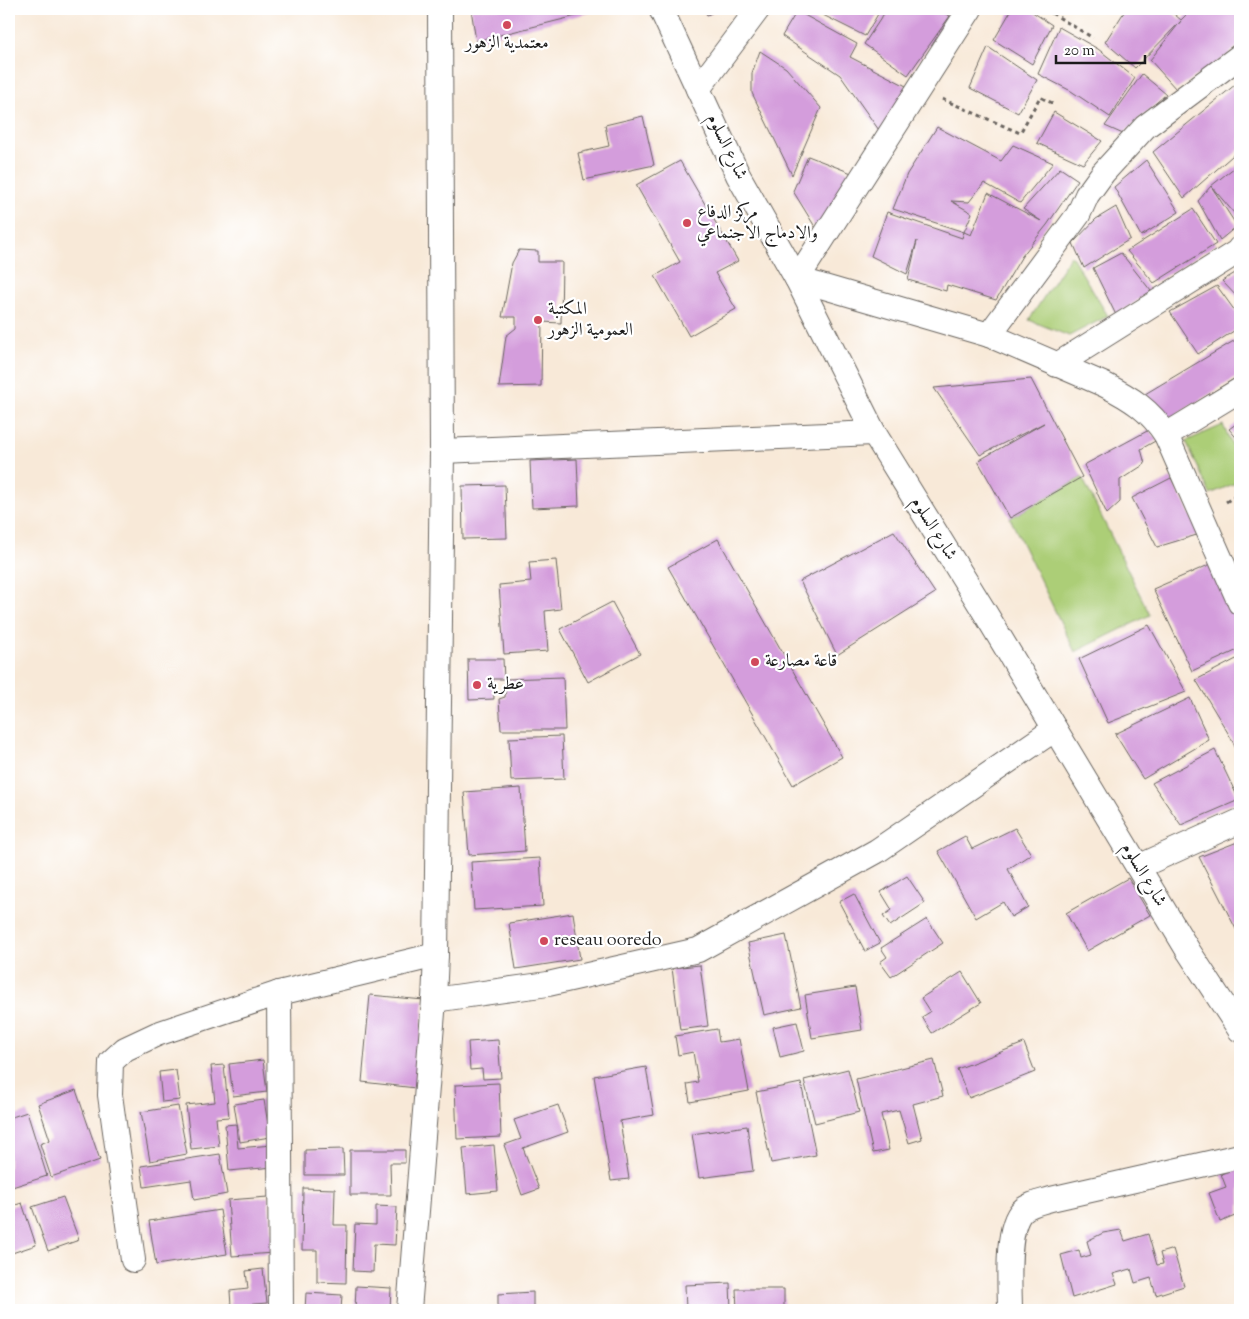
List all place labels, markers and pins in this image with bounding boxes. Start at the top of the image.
marker: معتمدية الزهور [501,19,513,31]
place label: معتمدية الزهور [463,31,549,57]
place label: مركز الدفاع والادماج الاجنماعي [697,200,818,248]
marker: مركز الدفاع والادماج الاجنماعي [681,217,693,229]
place label: المكتبة العمومية الزهور [546,297,633,344]
marker: المكتبة العمومية الزهور [532,314,544,326]
place label: قاعة مصارعة [765,649,837,675]
marker: قاعة مصارعة [749,656,761,668]
place label: عطرية [487,672,524,698]
marker: عطرية [471,679,483,691]
place label: reseau ooredo [554,928,662,954]
marker: reseau ooredo [538,935,550,947]

